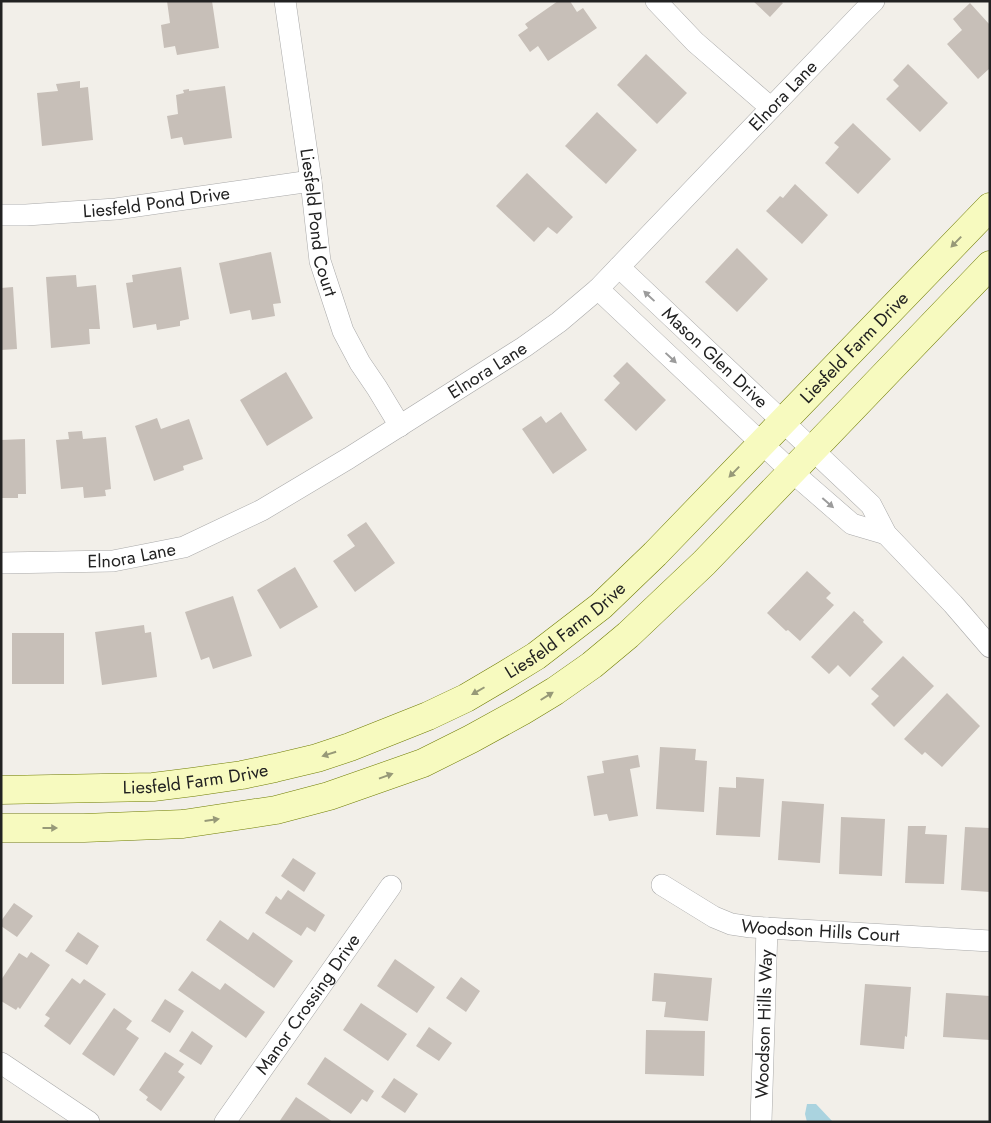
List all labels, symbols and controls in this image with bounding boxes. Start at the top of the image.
street label: Elnora Lane [743,54,823,137]
street label: Liesfeld Pond Court [293,147,344,301]
street label: Liesfeld Pond Drive [82,180,231,224]
one-way arrow [950,236,962,248]
street label: Liesfeld Farm Drive [794,286,914,409]
one-way arrow [644,290,656,302]
street label: Mason Glen Drive [656,301,774,414]
street label: Elnora Lane [443,335,532,405]
one-way arrow [665,352,677,364]
one-way arrow [728,466,740,478]
one-way arrow [821,497,833,509]
street label: Elnora Lane [87,536,178,574]
street label: Liesfeld Farm Drive [500,576,632,685]
one-way arrow [472,686,485,695]
one-way arrow [540,691,553,700]
one-way arrow [321,750,336,758]
street label: Liesfeld Farm Drive [123,757,271,801]
one-way arrow [379,772,394,780]
one-way arrow [204,816,220,824]
one-way arrow [42,824,58,832]
street label: Woodson Hills Court [739,913,901,949]
street label: Manor Crossing Drive [249,929,366,1080]
street label: Woodson Hills Way [749,949,779,1099]

